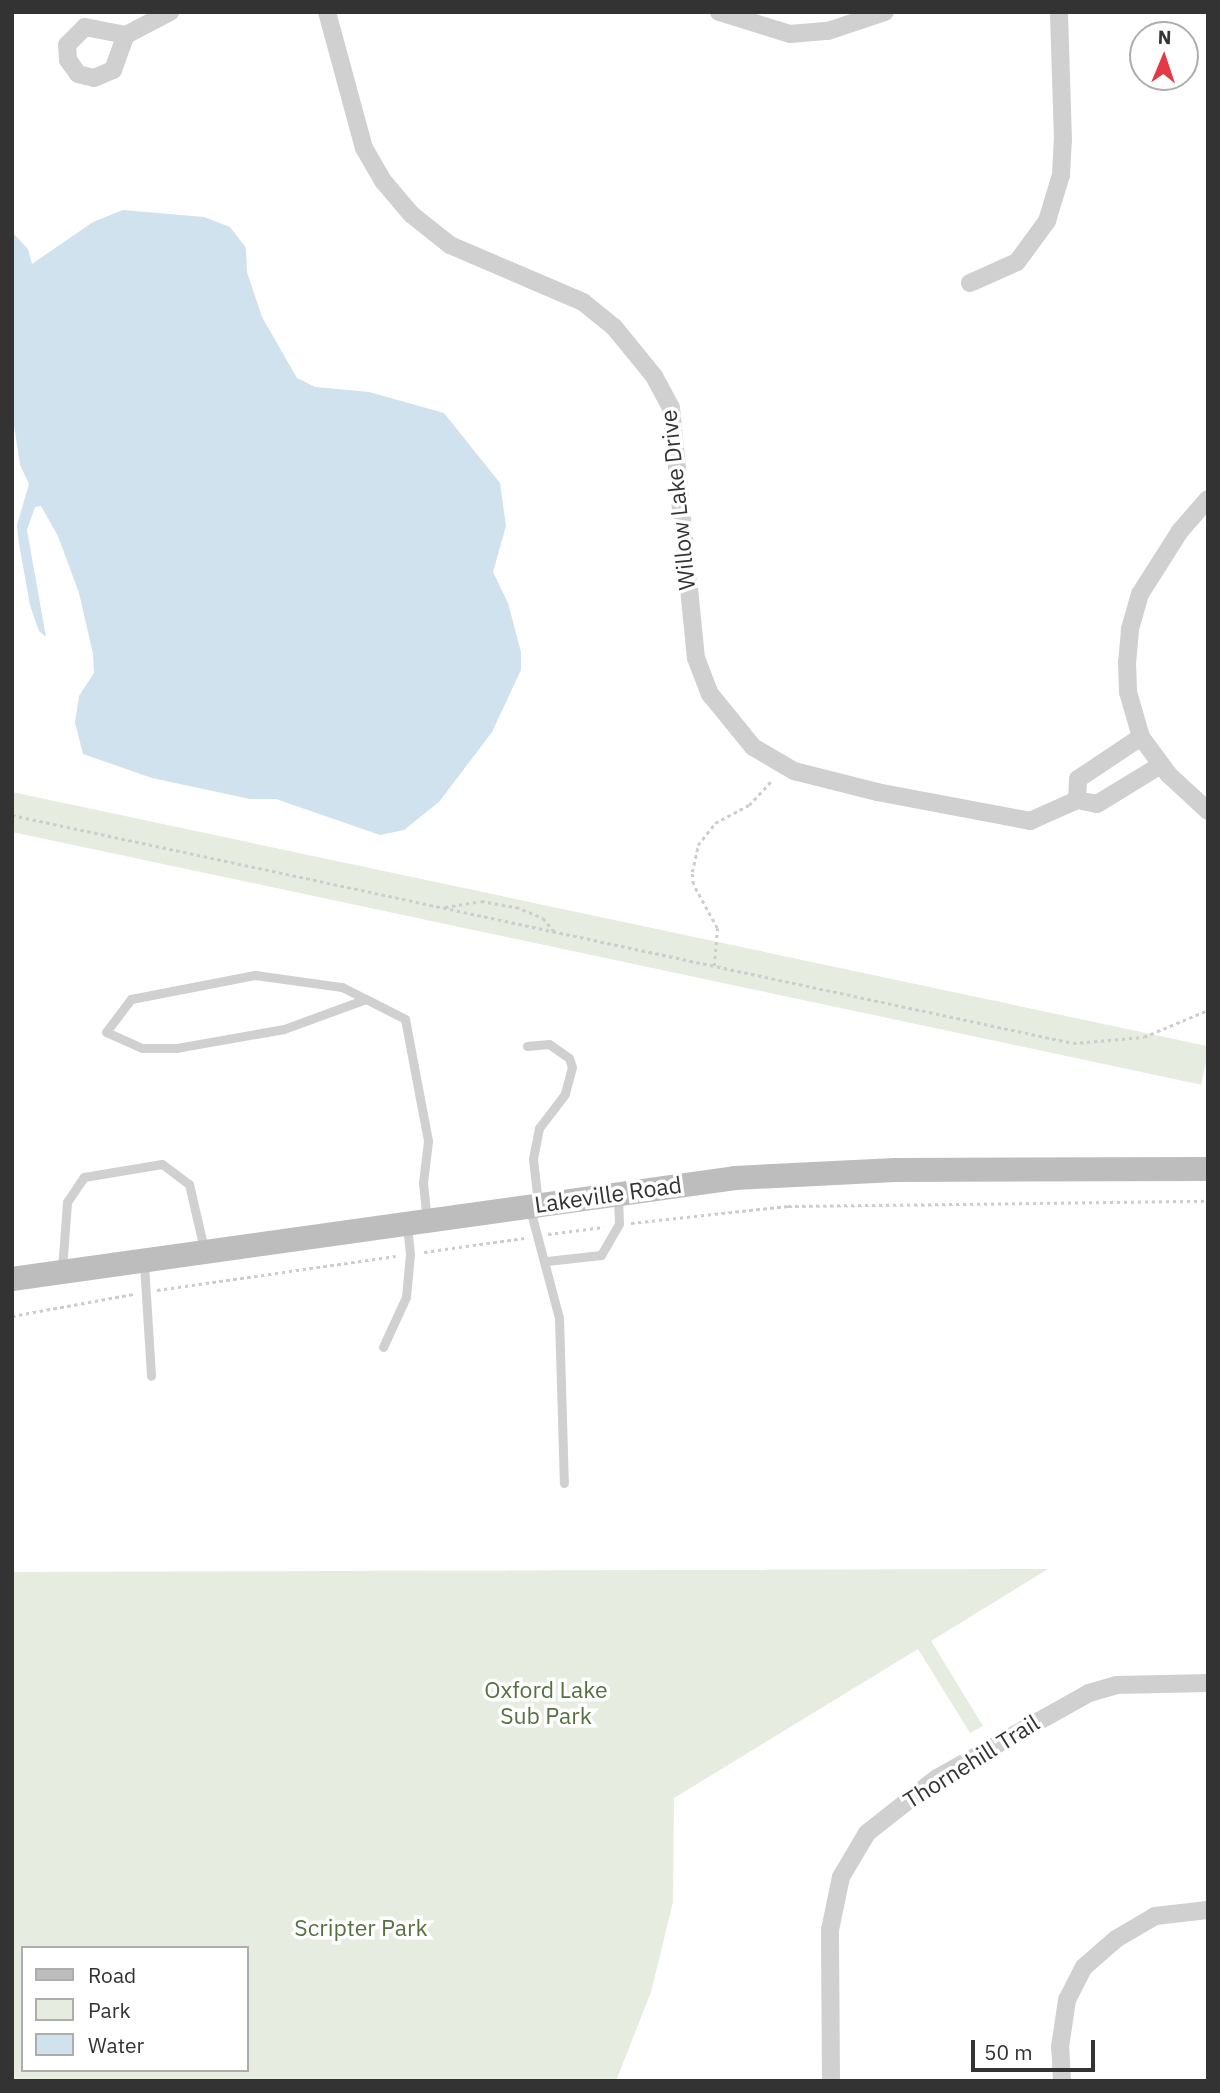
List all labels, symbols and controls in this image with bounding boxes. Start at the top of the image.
north arrow [1129,21,1199,91]
text: N [1157,25,1172,49]
street label: Willow Lake Drive [654,408,700,592]
street label: Lakeville Road [533,1170,683,1218]
park label: Oxford Lake Sub Park [484,1675,608,1729]
street label: Thornehill Trail [898,1708,1044,1814]
park label: Scripter Park [294,1913,428,1941]
legend [21,1946,248,2072]
text: Road [88,1961,136,1989]
text: Park [88,1996,131,2024]
scale bar [975,2026,1099,2070]
text: Water [88,2031,144,2059]
text: 50 m [984,2038,1033,2066]

